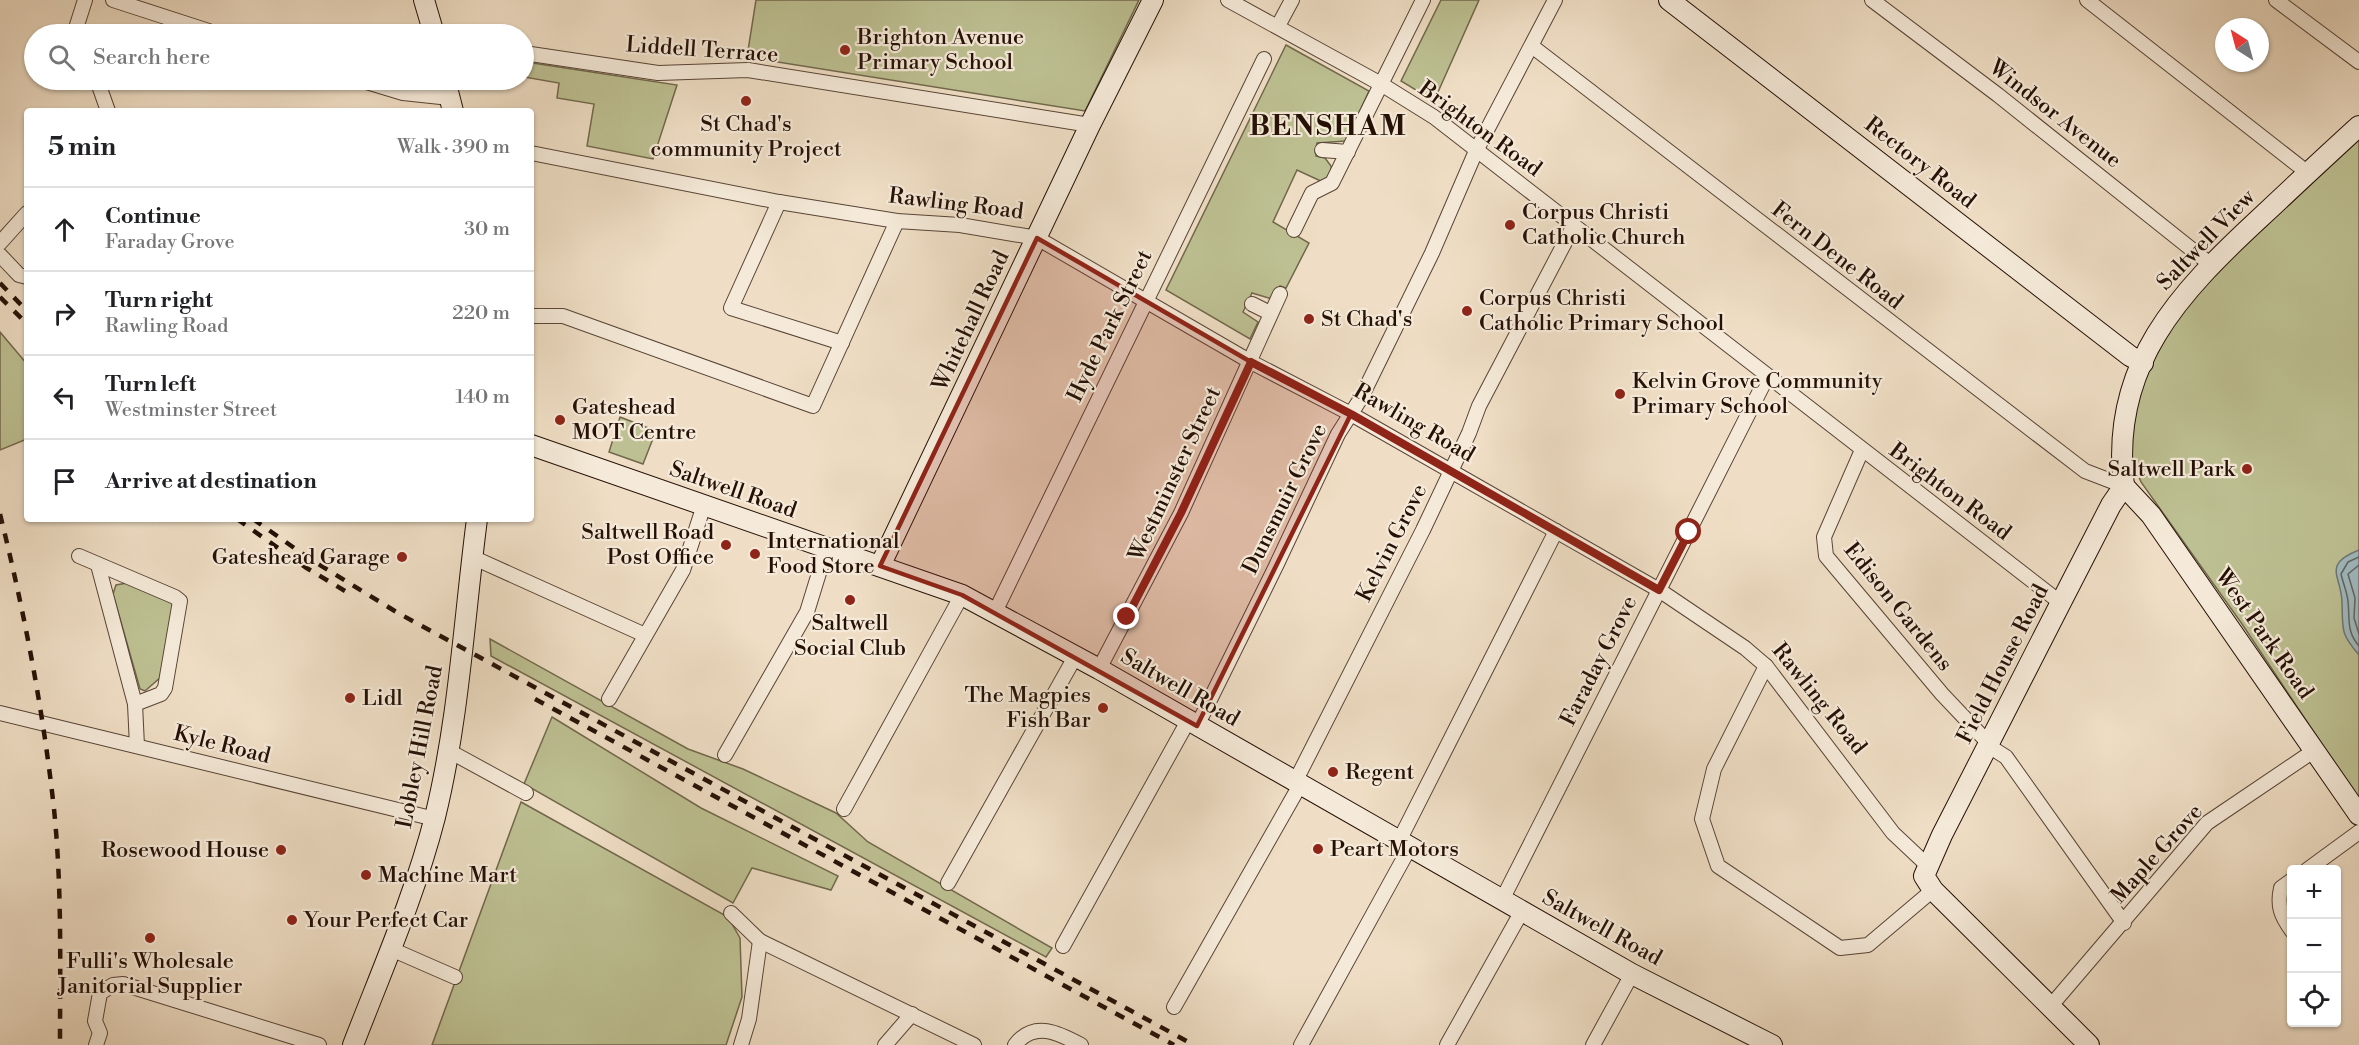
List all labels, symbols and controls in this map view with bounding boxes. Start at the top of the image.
north arrow [2215,18,2269,72]
search box [24,24,534,90]
place label: Brighton Avenue Primary School [856,24,1024,76]
street label: Liddell Terrace [625,31,779,69]
icon: search [45,41,78,74]
marker: Brighton Avenue Primary School [838,43,852,57]
text: Search here [93,44,210,71]
street label: Windsor Avenue [1983,53,2127,174]
street label: Brighton Road [1412,75,1547,183]
marker: St Chad's community Project [739,94,753,108]
district label: BENSHAM [1249,109,1407,144]
place label: St Chad's community Project [650,111,842,163]
street label: Rectory Road [1859,111,1981,215]
text: 5 min [48,131,116,163]
text: Walk · 390 m [397,135,510,160]
street label: Rawling Road [887,182,1025,226]
street label: Saltwell View [2151,183,2261,296]
street label: Fern Dene Road [1766,196,1909,316]
place label: Corpus Christi Catholic Church [1522,199,1685,251]
text: Continue [105,203,201,230]
icon: ahead [48,213,81,246]
text: 30 m [464,217,510,242]
marker: Corpus Christi Catholic Church [1503,218,1517,232]
text: Faraday Grove [105,230,235,255]
street label: Hyde Park Street [1062,245,1159,406]
street label: Whitehall Road [926,246,1015,396]
place label: Corpus Christi Catholic Primary School [1479,285,1725,337]
text: Turn right [105,287,213,314]
icon: right [48,297,81,330]
text: 220 m [452,301,510,326]
marker: Corpus Christi Catholic Primary School [1460,304,1474,318]
place label: St Chad's [1321,306,1412,333]
marker: St Chad's [1302,312,1316,326]
text: Rawling Road [105,314,228,339]
place label: Kelvin Grove Community Primary School [1632,368,1883,420]
text: Turn left [105,371,196,398]
street label: Rawling Road [1348,377,1480,469]
icon: left [48,381,81,414]
street label: Westminster Street [1122,382,1227,566]
text: 140 m [455,385,510,410]
marker: Kelvin Grove Community Primary School [1613,387,1627,401]
place label: Gateshead MOT Centre [572,394,696,446]
text: Westminster Street [105,398,277,423]
marker: Gateshead MOT Centre [553,413,567,427]
street label: Dunsmuir Grove [1237,419,1333,579]
street label: Brighton Road [1883,437,2017,547]
street label: Saltwell Road [666,456,801,525]
place label: Saltwell Park [2108,456,2237,483]
marker: Saltwell Park [2240,462,2254,476]
icon: arrive [48,465,81,498]
text: Arrive at destination [105,468,317,495]
street label: Kelvin Grove [1351,480,1433,606]
route start [1675,518,1701,544]
place label: Saltwell Road Post Office [581,519,715,571]
place label: International Food Store [767,528,900,580]
street label: Edison Gardens [1838,537,1958,677]
marker: Saltwell Road Post Office [719,538,733,552]
place label: Gateshead Garage [212,544,390,571]
marker: International Food Store [748,547,762,561]
marker: Gateshead Garage [395,550,409,564]
street label: West Park Road [2208,563,2319,705]
street label: Field House Road [1951,579,2055,748]
street label: Faraday Grove [1555,591,1643,731]
marker: Saltwell Social Club [843,593,857,607]
route end [1113,603,1139,629]
place label: Saltwell Social Club [794,610,906,662]
street label: Rawling Road [1766,638,1873,761]
street label: Saltwell Road [1116,643,1245,733]
street label: Lobley Hill Road [391,663,449,831]
place label: The Magpies Fish Bar [964,682,1091,734]
place label: Lidl [362,685,403,712]
marker: Lidl [343,691,357,705]
marker: The Magpies Fish Bar [1096,701,1110,715]
street label: Kyle Road [171,720,274,770]
place label: Regent [1345,759,1414,786]
marker: Regent [1326,765,1340,779]
street label: Maple Grove [2105,799,2209,909]
place label: Peart Motors [1330,836,1459,863]
place label: Rosewood House [101,837,269,864]
marker: Peart Motors [1311,842,1325,856]
marker: Rosewood House [274,843,288,857]
place label: Machine Mart [378,862,517,889]
map controls [2287,865,2341,1027]
button: + [2287,865,2341,919]
marker: Machine Mart [359,868,373,882]
street label: Saltwell Road [1537,884,1667,972]
place label: Your Perfect Car [303,907,468,934]
marker: Your Perfect Car [285,913,299,927]
button: − [2287,919,2341,973]
marker: Fulli's Wholesale Janitorial Supplier [143,931,157,945]
place label: Fulli's Wholesale Janitorial Supplier [57,948,242,1000]
button: locate [2287,973,2341,1027]

